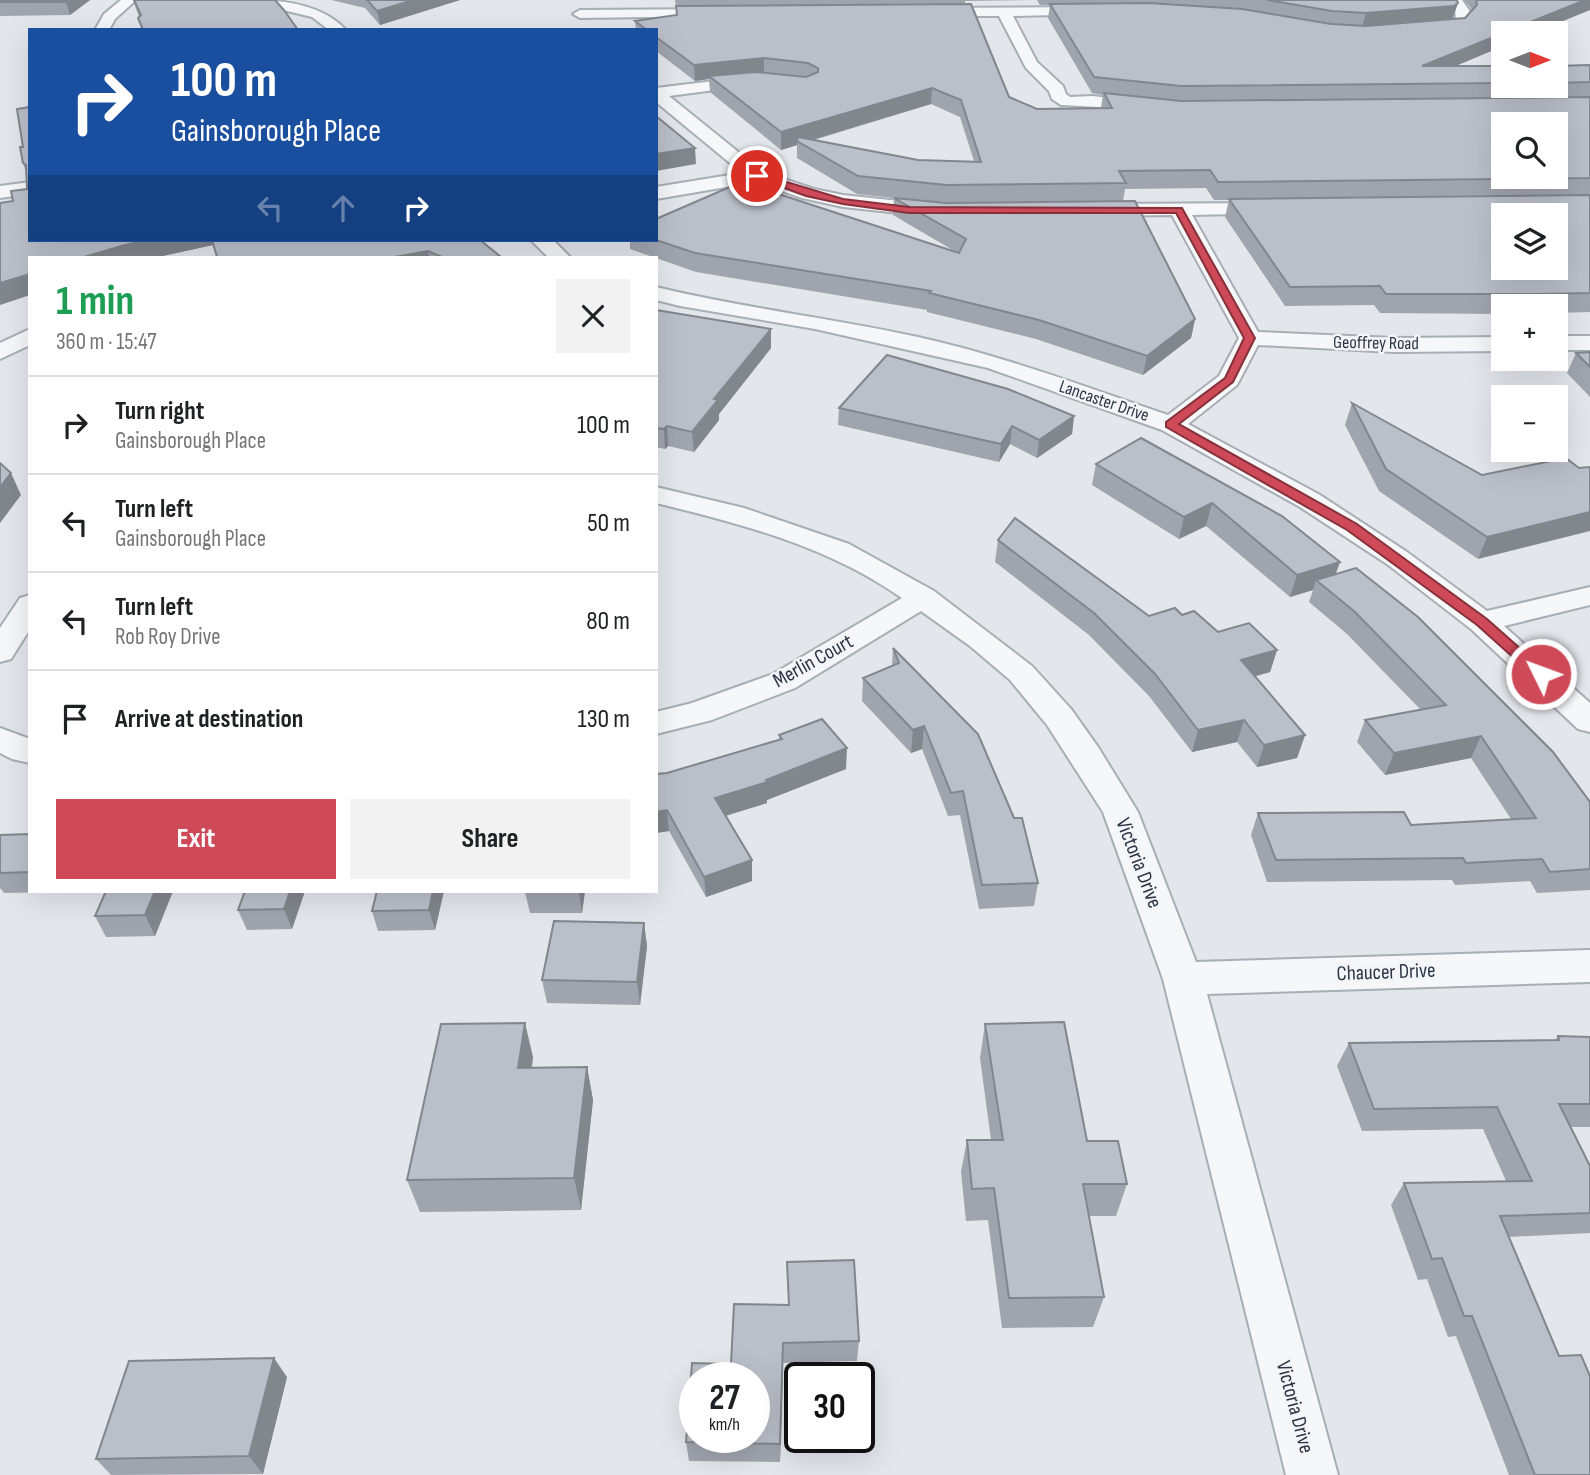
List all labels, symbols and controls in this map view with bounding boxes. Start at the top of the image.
north arrow [1491,21,1568,98]
map controls [1491,21,1568,462]
text: 100 m [171,52,277,111]
icon: right [56,56,147,147]
text: Gainsborough Place [171,112,381,151]
button: search [1491,112,1568,189]
pin [727,146,787,206]
icon: arrive [738,157,776,195]
icon: left [251,189,289,227]
icon: ahead [324,189,362,227]
icon: right [397,189,435,227]
button: layers [1491,203,1568,280]
text: 1 min [56,276,134,327]
button: close [556,279,630,353]
button: + [1491,294,1568,371]
text: 360 m · 15:47 [56,328,157,356]
street label: Geoffrey Road [1333,332,1419,354]
street label: Lancaster Drive [1056,376,1152,426]
button: − [1491,385,1568,462]
text: Turn right [115,396,204,427]
icon: right [56,406,94,444]
text: 100 m [577,410,630,441]
text: Gainsborough Place [115,427,266,455]
text: Turn left [115,494,193,525]
icon: left [56,504,94,542]
text: 50 m [587,508,630,539]
text: Gainsborough Place [115,525,266,553]
text: Turn left [115,592,193,623]
icon: left [56,602,94,640]
text: 80 m [586,606,630,637]
text: Rob Roy Drive [115,623,221,651]
street label: Merlin Court [769,629,857,693]
position arrow [1504,637,1578,711]
icon: arrive [56,700,94,738]
text: Arrive at destination [115,704,303,735]
text: 130 m [578,704,630,735]
button: Exit [56,799,336,879]
button: Share [350,799,630,879]
street label: Victoria Drive [1110,814,1168,912]
street label: Chaucer Drive [1336,958,1436,986]
street label: Victoria Drive [1271,1358,1319,1456]
speed limit sign: 30 [784,1362,875,1453]
text: 27 [709,1377,740,1420]
text: km/h [709,1414,740,1435]

